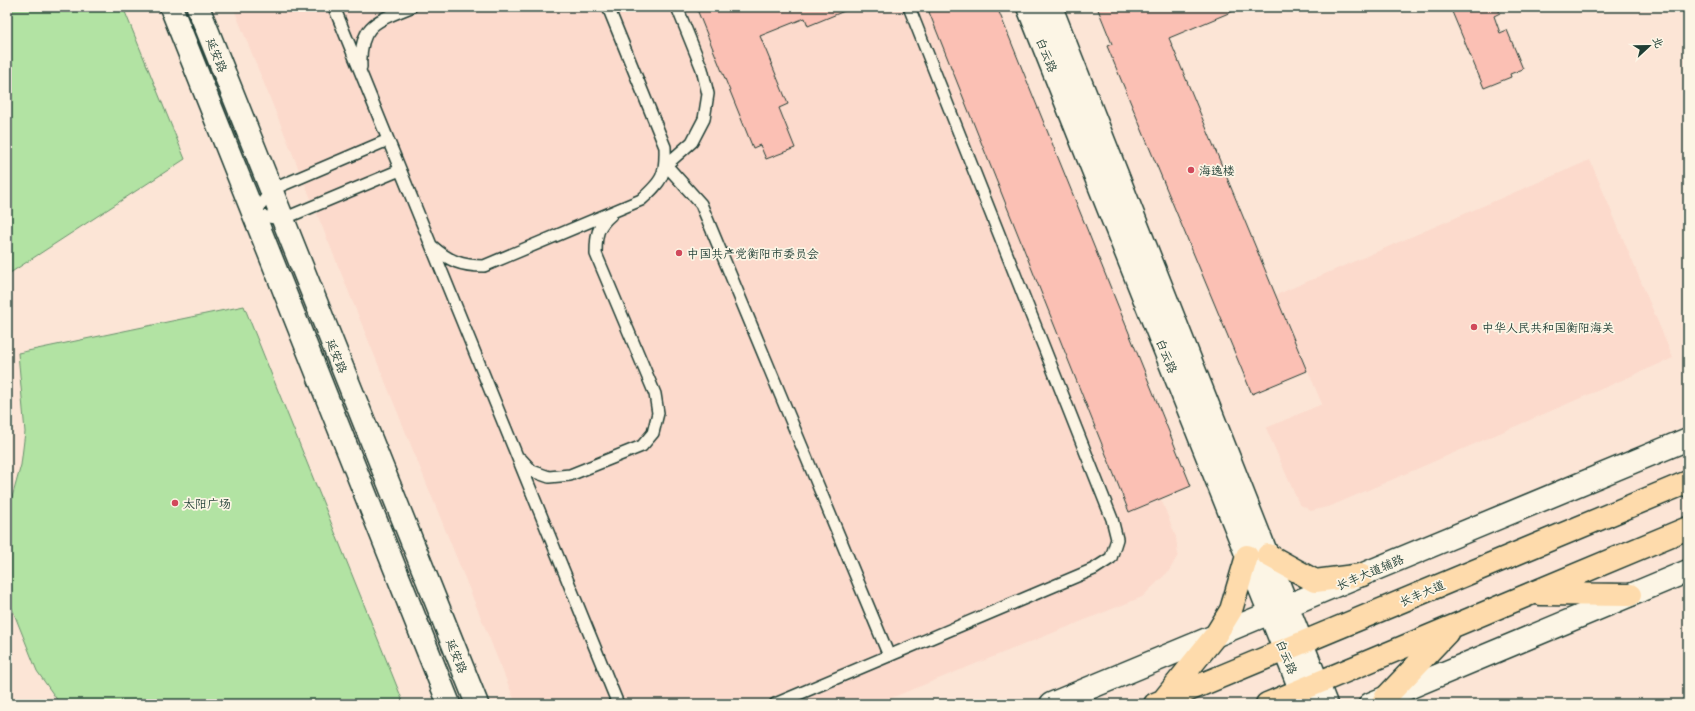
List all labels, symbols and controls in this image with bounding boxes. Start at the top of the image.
north arrow [1629,26,1669,66]
street label: 延安路 [203,35,231,75]
street label: 白云路 [1033,35,1061,75]
text: 北 [1650,35,1667,50]
place label: 海逸楼 [1199,163,1235,178]
marker: 海逸楼 [1186,165,1196,175]
place label: 中国共产党衡阳市委员会 [687,246,819,261]
marker: 中国共产党衡阳市委员会 [674,248,684,258]
place label: 中华人民共和国衡阳海关 [1482,320,1614,335]
marker: 中华人民共和国衡阳海关 [1469,322,1479,332]
street label: 延安路 [323,336,351,376]
street label: 白云路 [1153,336,1181,376]
place label: 太阳广场 [183,496,231,511]
marker: 太阳广场 [170,498,180,508]
street label: 长丰大道辅路 [1334,551,1406,593]
street label: 长丰大道 [1397,577,1447,609]
street label: 延安路 [443,636,471,676]
street label: 白云路 [1273,637,1301,677]

